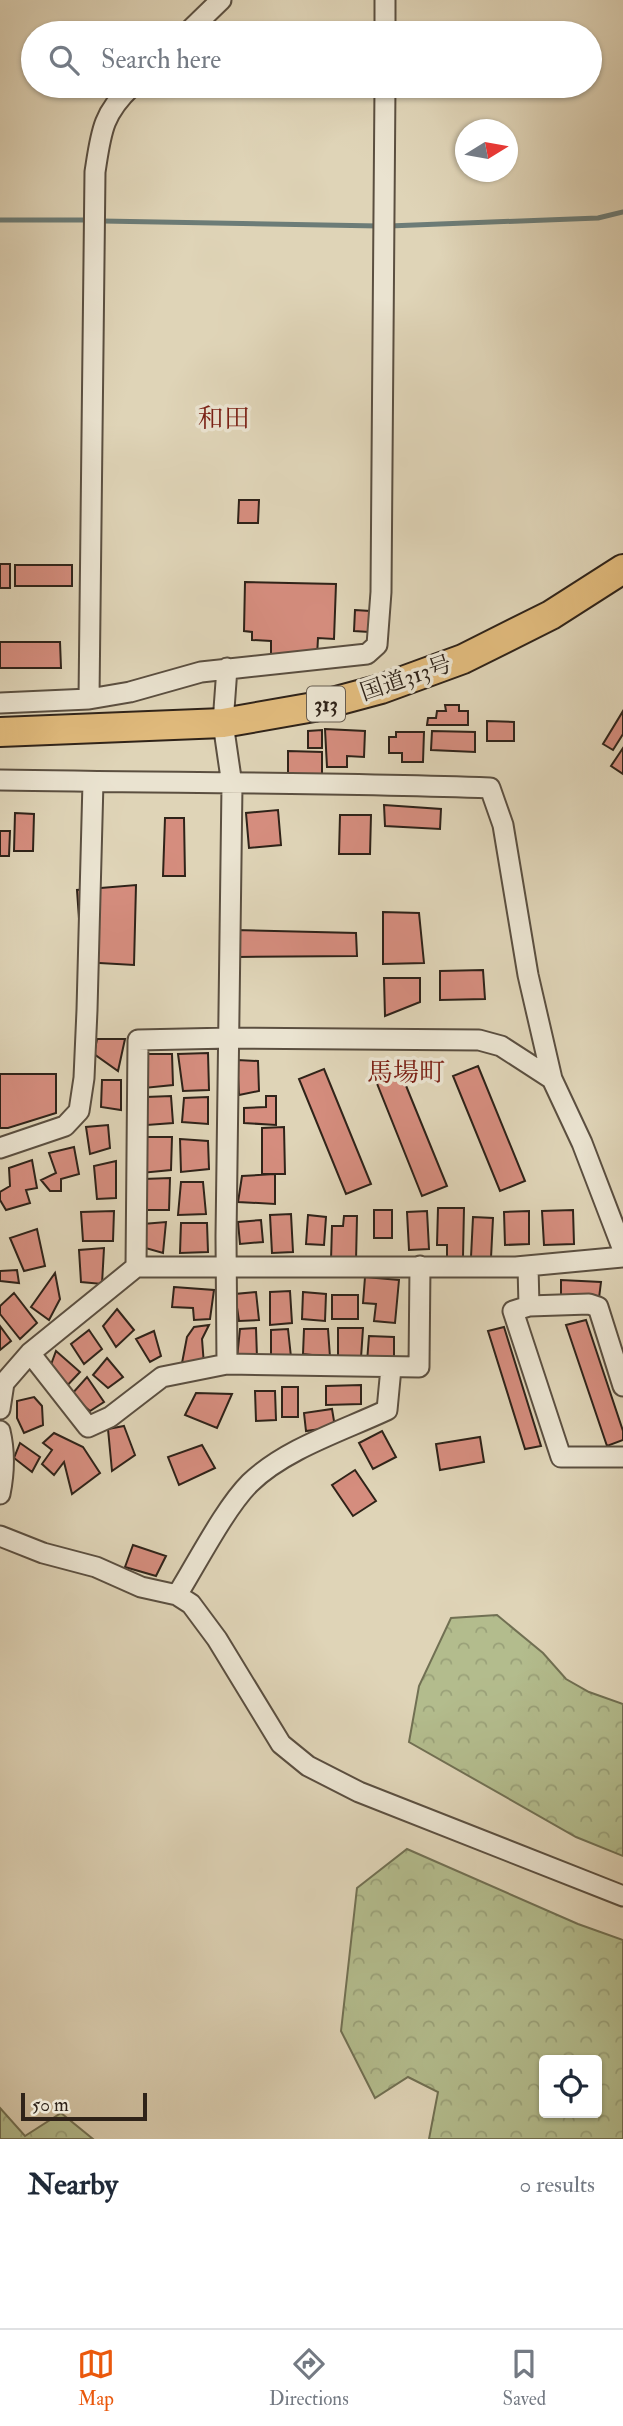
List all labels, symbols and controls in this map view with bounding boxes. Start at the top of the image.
search box [21,21,602,98]
icon: search [45,41,83,79]
text: Search here [101,44,221,76]
north arrow [455,119,518,182]
district label: 和田 [198,403,250,435]
street label: 国道313号 [356,649,456,707]
road number: 313 [307,686,345,722]
district label: 馬場町 [367,1057,445,1089]
map controls [539,2055,602,2118]
button: locate [539,2055,602,2118]
scale bar [21,2090,147,2122]
text: 50 m [32,2093,69,2117]
text: Nearby [28,2166,118,2203]
text: 0 results [519,2170,595,2199]
tab: Map [77,2345,115,2411]
tab: Directions [269,2345,349,2411]
tab: Saved [503,2345,546,2411]

